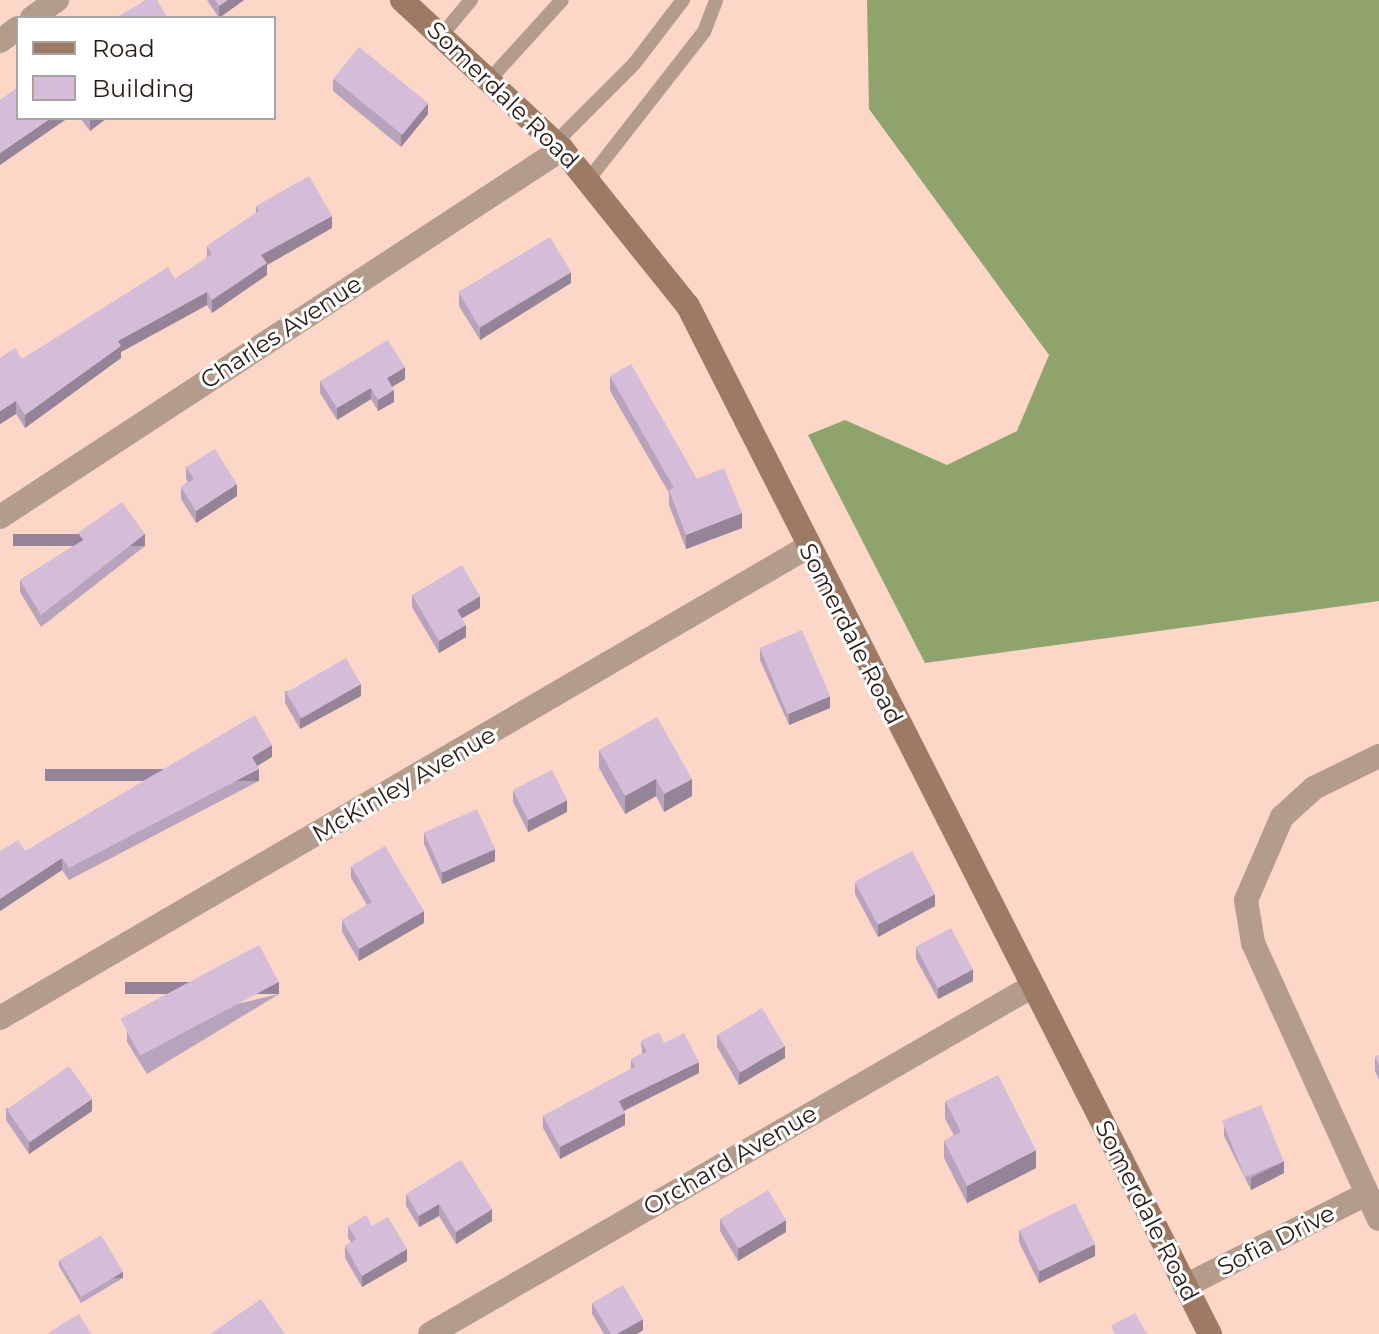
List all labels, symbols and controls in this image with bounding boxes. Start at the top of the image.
street label: Somerdale Road [421,15,585,175]
legend [16,16,276,120]
text: Road [92,34,155,63]
text: Building [92,74,195,103]
street label: Charles Avenue [195,269,367,395]
street label: Somerdale Road [793,539,909,729]
street label: McKinley Avenue [307,720,501,848]
street label: Orchard Avenue [638,1099,822,1221]
street label: Somerdale Road [1089,1116,1205,1306]
street label: Sofia Drive [1213,1198,1339,1282]

